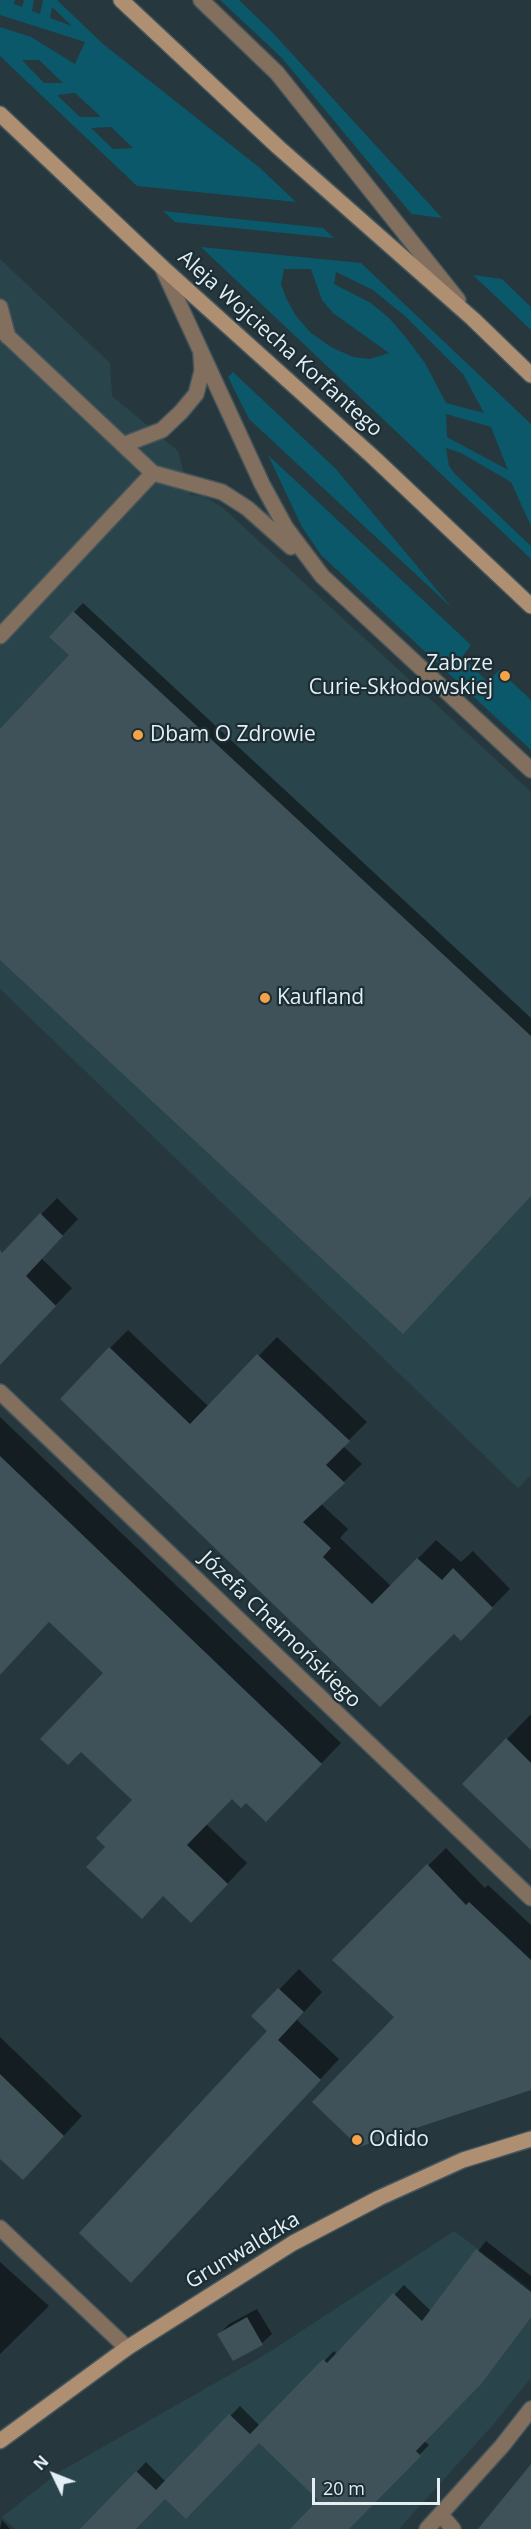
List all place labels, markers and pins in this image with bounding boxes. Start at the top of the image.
place label: Zabrze Curie-Skłodowskiej [309,651,493,701]
marker: Zabrze Curie-Skłodowskiej [498,669,512,683]
place label: Dbam O Zdrowie [150,722,316,748]
marker: Dbam O Zdrowie [131,728,145,742]
place label: Kaufland [277,985,364,1011]
marker: Kaufland [258,991,272,1005]
place label: Odido [369,2127,429,2153]
marker: Odido [350,2133,364,2147]

